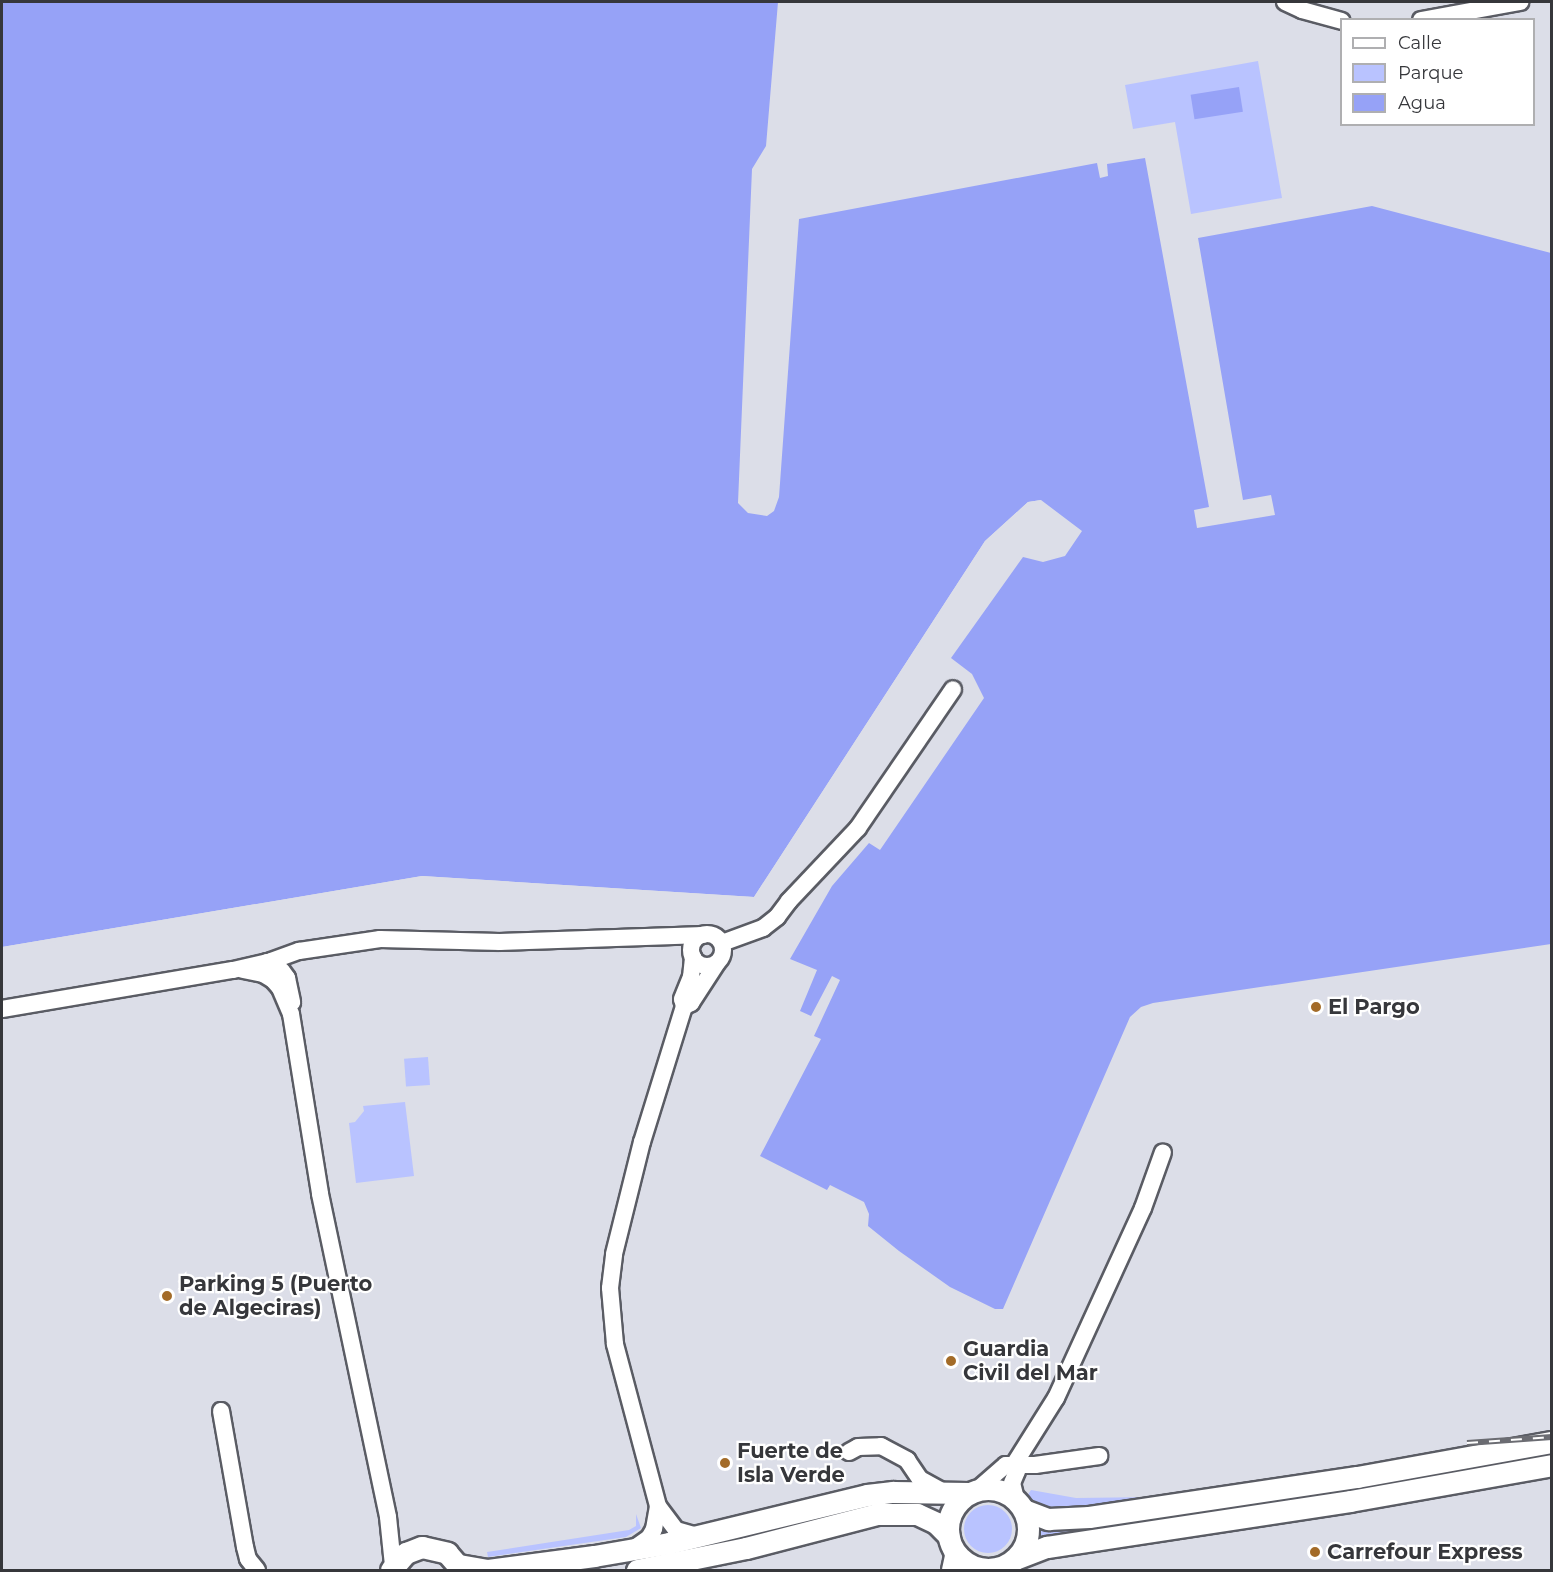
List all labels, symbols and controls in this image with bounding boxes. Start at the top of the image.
legend [1340,18,1535,126]
text: Calle [1398,32,1442,54]
text: Parque [1398,62,1463,84]
text: Agua [1398,92,1446,114]
place label: El Pargo [1328,994,1420,1020]
marker: El Pargo [1309,1000,1323,1014]
place label: Parking 5 (Puerto de Algeciras) [179,1271,372,1321]
marker: Parking 5 (Puerto de Algeciras) [160,1289,174,1303]
place label: Guardia Civil del Mar [963,1336,1098,1386]
marker: Guardia Civil del Mar [944,1354,958,1368]
place label: Fuerte de Isla Verde [737,1438,845,1488]
marker: Fuerte de Isla Verde [718,1456,732,1470]
place label: Carrefour Express [1327,1539,1523,1565]
marker: Carrefour Express [1308,1545,1322,1559]

